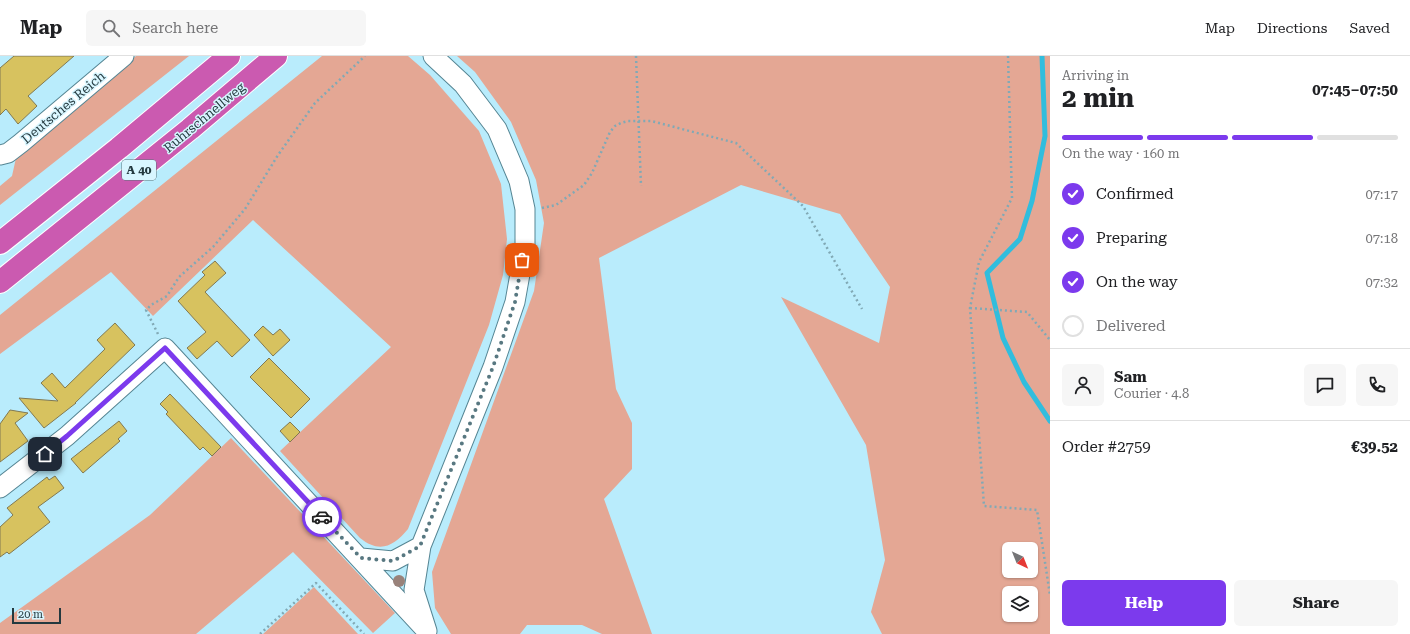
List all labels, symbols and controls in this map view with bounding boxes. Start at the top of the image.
search box [86,10,366,46]
text: Map [20,16,62,39]
icon: search [100,17,122,39]
text: Search here [132,19,218,37]
text: Map [1205,20,1235,36]
text: Directions [1257,20,1327,36]
text: Saved [1349,20,1390,36]
street label: Deutsches Reich [19,68,109,147]
text: Arriving in [1062,68,1129,83]
street label: Ruhrschnellweg [161,79,248,156]
text: 07:45–07:50 [1312,81,1398,99]
text: 2 min [1062,83,1134,113]
text: On the way · 160 m [1062,146,1179,161]
road number: A 40 [122,160,156,180]
icon: check [1062,183,1084,205]
text: Confirmed [1096,185,1174,203]
text: 07:17 [1366,187,1398,202]
icon: check [1062,227,1084,249]
text: Preparing [1096,229,1167,247]
text: 07:18 [1366,231,1398,246]
pin [505,243,539,277]
icon: bag [511,249,533,271]
icon: check [1062,271,1084,293]
text: On the way [1096,273,1178,291]
text: 07:32 [1366,275,1398,290]
text: Delivered [1096,317,1166,335]
button: person [1062,364,1104,406]
button: chat [1304,364,1346,406]
button: phone [1356,364,1398,406]
text: Sam [1114,368,1147,386]
text: Courier · 4.8 [1114,386,1189,401]
pin [28,437,62,471]
text: Order #2759 [1062,438,1151,456]
text: €39.52 [1351,438,1398,456]
icon: home [34,443,56,465]
courier [302,497,342,537]
icon: car [311,506,333,528]
north arrow [1002,542,1038,578]
map controls [1002,542,1038,622]
button: Help [1062,580,1226,626]
button: Share [1234,580,1398,626]
button: layers [1002,586,1038,622]
scale bar [12,606,61,625]
text: 20 m [18,608,43,621]

